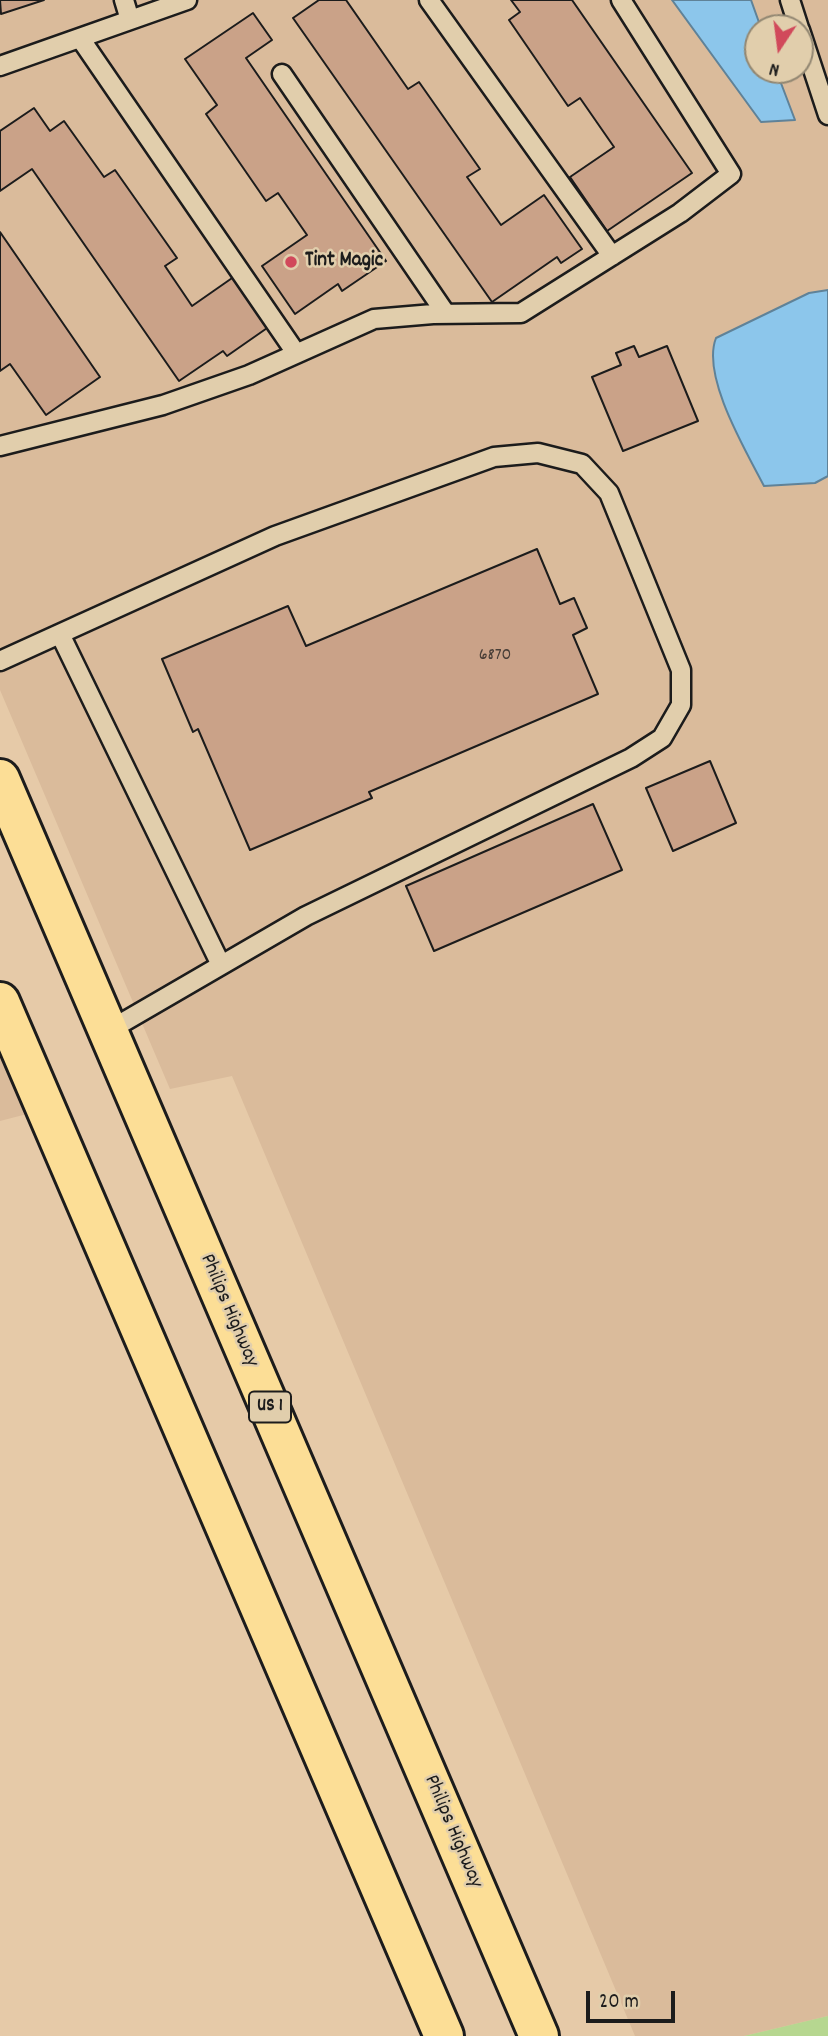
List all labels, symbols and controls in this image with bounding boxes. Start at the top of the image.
north arrow [744,14,814,84]
text: N [767,54,782,82]
place label: Tint Magic [305,249,383,275]
marker: Tint Magic [283,254,299,270]
house number: 6870 [479,646,511,668]
street label: Philips Highway [193,1251,263,1371]
road number: US 1 [249,1392,291,1422]
street label: Philips Highway [417,1772,487,1892]
scale bar [590,1976,679,2020]
text: 20 m [599,1988,639,2018]

